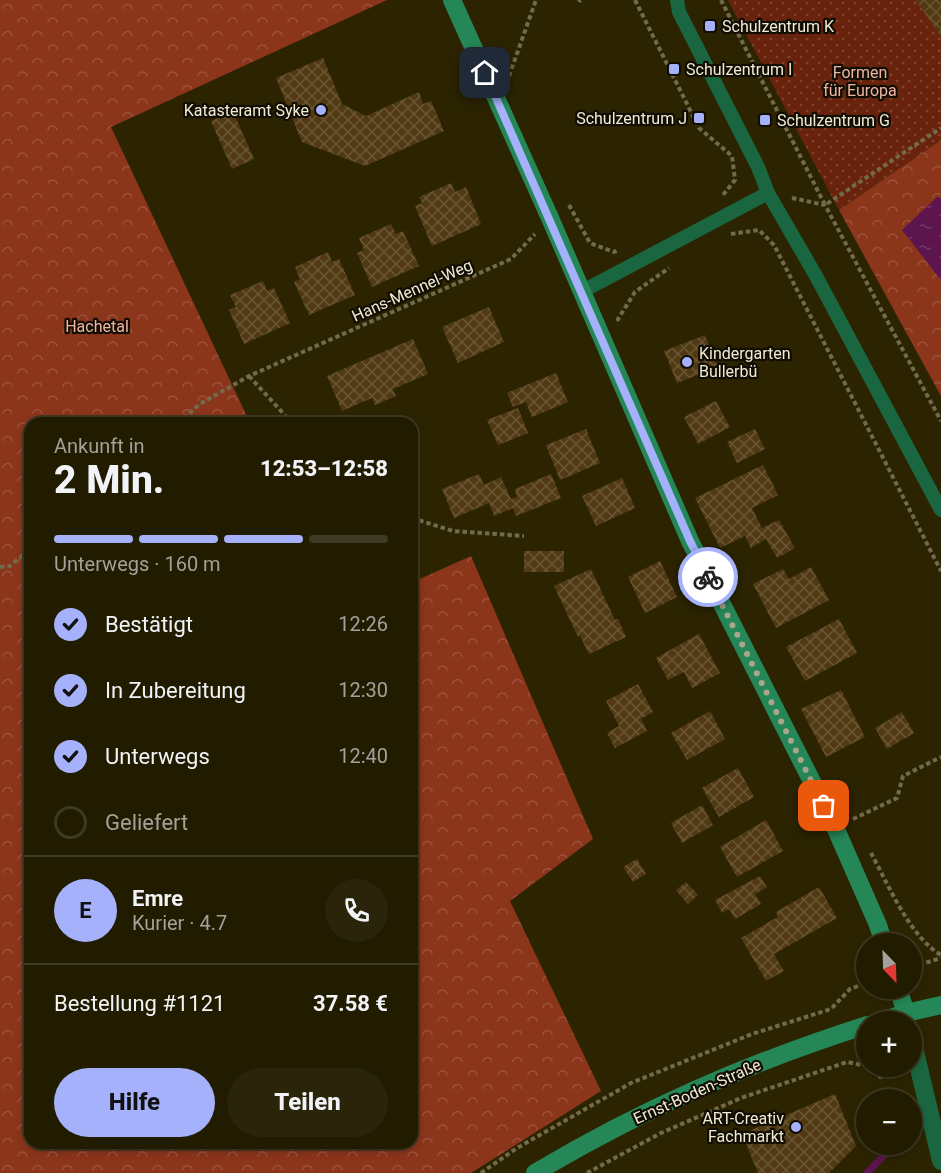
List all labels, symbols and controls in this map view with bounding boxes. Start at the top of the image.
place label: Schulzentrum K [722,17,835,36]
marker: Schulzentrum K [703,19,717,33]
pin [459,47,510,98]
icon: home [468,56,501,89]
place label: Schulzentrum I [686,60,792,79]
marker: Schulzentrum I [667,62,681,76]
park label: Formen für Europa [823,63,897,100]
place label: Katasteramt Syke [184,101,309,120]
marker: Katasteramt Syke [314,103,328,117]
place label: Schulzentrum J [576,109,687,128]
marker: Schulzentrum J [692,111,706,125]
place label: Schulzentrum G [777,111,890,130]
marker: Schulzentrum G [758,113,772,127]
street label: Hans-Mennel-Weg [349,255,475,326]
park label: Hachetal [65,317,129,336]
place label: Kindergarten Bullerbü [699,344,791,381]
marker: Kindergarten Bullerbü [680,355,694,369]
text: Ankunft in [54,434,145,458]
text: 12:53–12:58 [260,456,388,481]
text: 2 Min. [54,457,164,503]
courier [678,547,738,607]
text: Unterwegs · 160 m [54,552,221,576]
icon: bike [692,561,725,594]
icon: check [54,608,87,641]
text: Bestätigt [105,612,193,637]
text: 12:26 [338,612,388,636]
icon: check [54,674,87,707]
text: In Zubereitung [105,678,246,703]
text: 12:30 [338,678,388,702]
icon: check [54,740,87,773]
text: Unterwegs [105,744,210,769]
text: 12:40 [338,744,388,768]
pin [798,780,849,831]
icon: bag [807,789,840,822]
text: Geliefert [105,810,188,835]
button: phone [325,879,388,942]
text: Emre [132,886,183,911]
text: E [79,898,92,923]
text: Kurier · 4.7 [132,911,227,935]
north arrow [856,933,922,999]
map controls [856,933,922,1155]
text: Bestellung #1121 [54,991,225,1016]
text: 37.58 € [313,991,388,1016]
button: + [856,1011,922,1077]
street label: Ernst-Boden-Straße [630,1055,764,1128]
button: Hilfe [54,1068,215,1137]
button: Teilen [227,1068,388,1137]
button: − [856,1089,922,1155]
place label: ART-Creativ Fachmarkt [702,1109,784,1146]
marker: ART-Creativ Fachmarkt [789,1120,803,1134]

